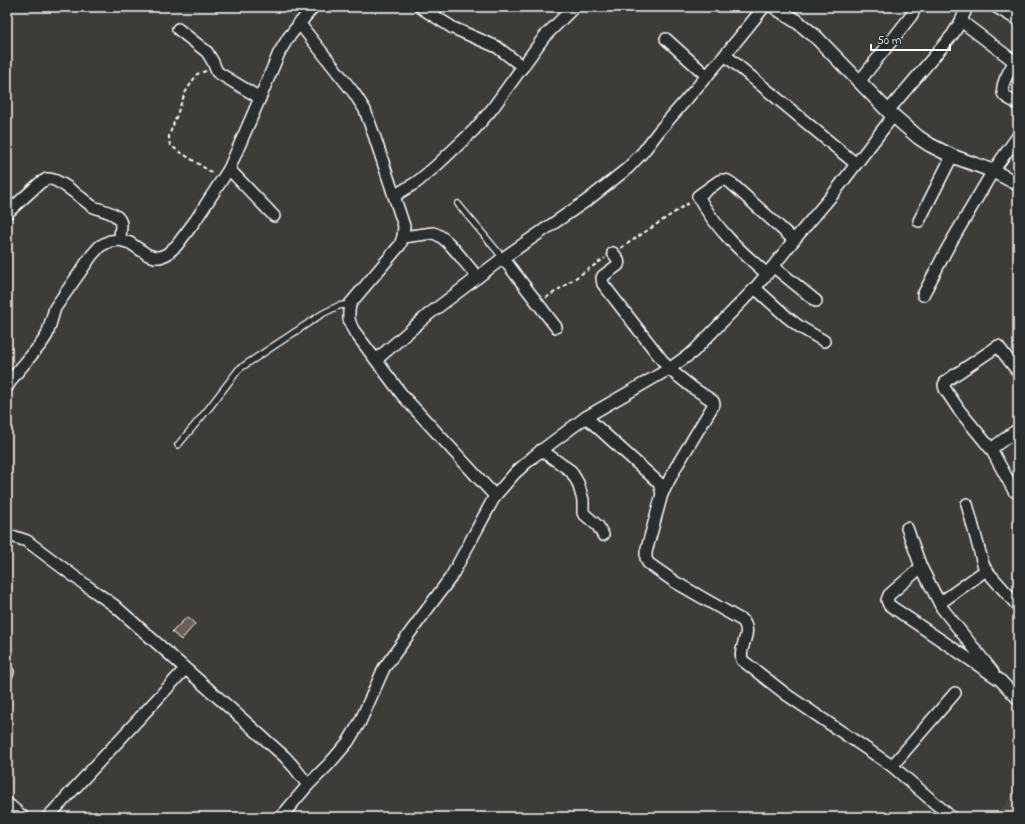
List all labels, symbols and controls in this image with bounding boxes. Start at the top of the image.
scale bar [871,26,950,52]
text: 50 m [877,32,901,50]

